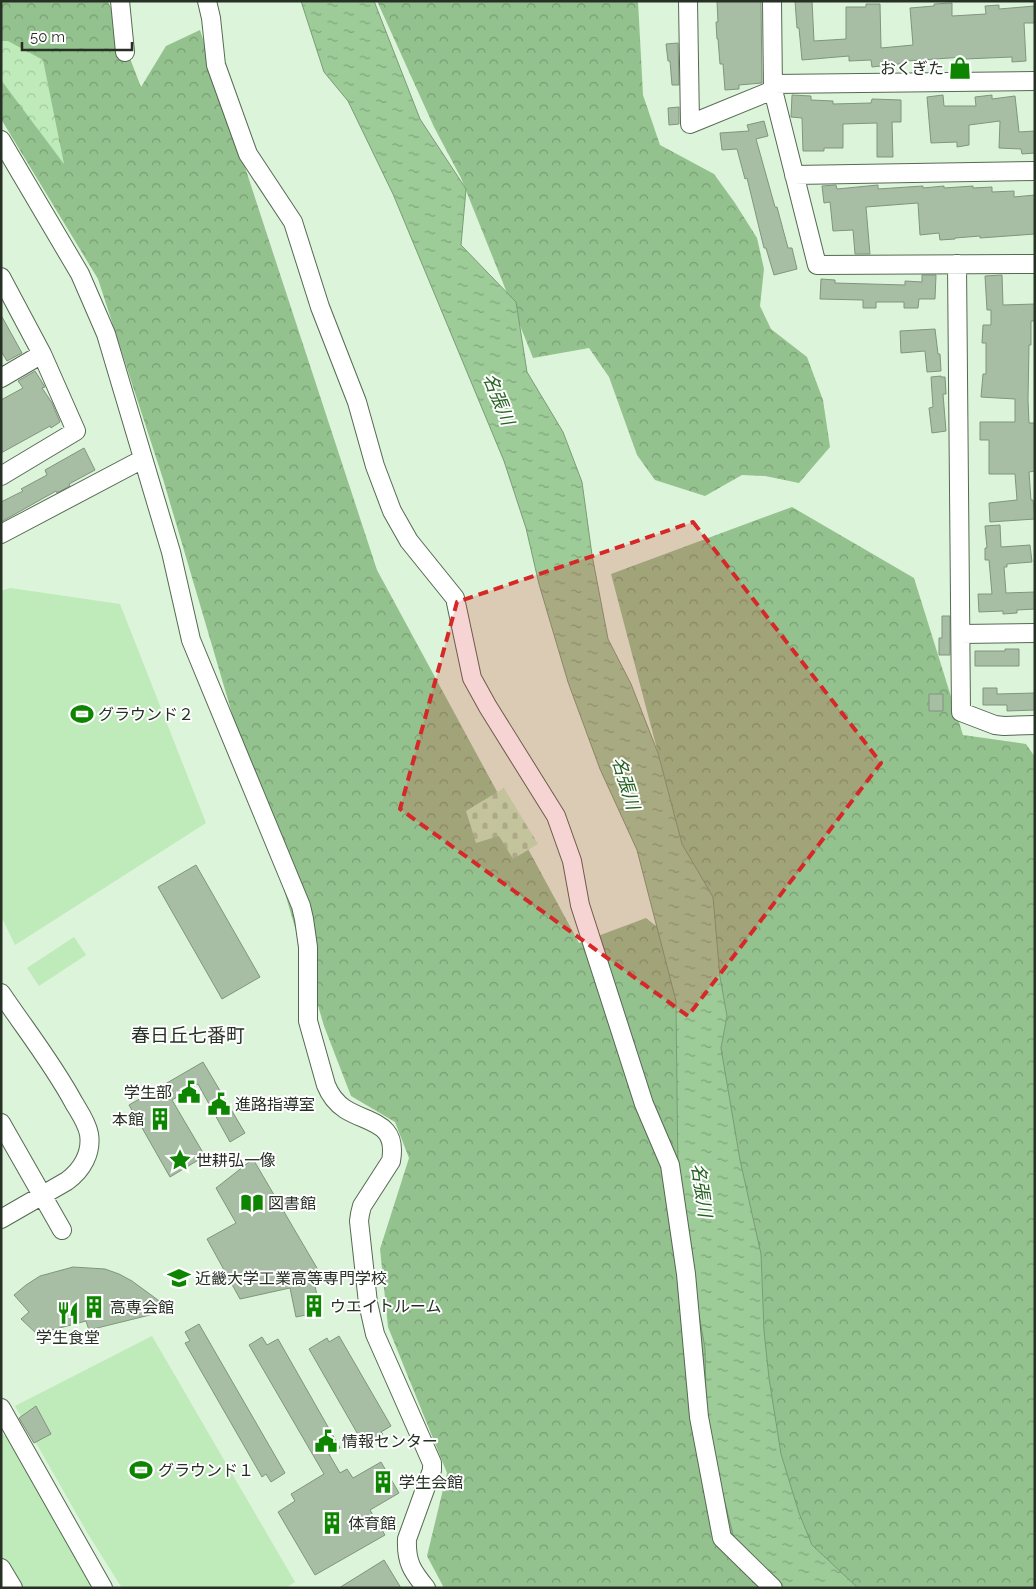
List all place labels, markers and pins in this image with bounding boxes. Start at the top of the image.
shop icon: おくぎた [947,55,973,81]
place label: おくぎた [880,59,944,78]
sports icon: グラウンド２ [69,701,95,727]
place label: グラウンド２ [98,705,194,724]
public building icon: 学生部 [176,1079,202,1105]
place label: 学生部 [124,1083,172,1102]
public building icon: 進路指導室 [206,1091,232,1117]
place label: 進路指導室 [235,1095,315,1114]
building icon: 本館 [147,1106,173,1132]
place label: 本館 [112,1110,144,1129]
place icon: 世耕弘一像 [167,1147,193,1173]
place label: 世耕弘一像 [196,1151,276,1170]
library icon: 図書館 [239,1190,265,1216]
place label: 図書館 [268,1194,316,1213]
school or university icon: 近畿大学工業高等専門学校 [166,1265,192,1291]
place label: 近畿大学工業高等専門学校 [195,1269,387,1288]
building icon: ウエイトルーム [301,1293,327,1319]
building icon: 高専会館 [81,1294,107,1320]
place label: ウエイトルーム [330,1297,442,1316]
place label: 高専会館 [110,1298,174,1317]
restaurant icon: 学生食堂 [55,1300,81,1326]
place label: 学生食堂 [36,1328,100,1347]
public building icon: 情報センター [313,1428,339,1454]
place label: 情報センター [342,1432,438,1451]
sports icon: グラウンド１ [128,1457,154,1483]
place label: グラウンド１ [158,1461,254,1480]
building icon: 学生会館 [370,1469,396,1495]
place label: 学生会館 [399,1473,463,1492]
building icon: 体育館 [319,1510,345,1536]
place label: 体育館 [348,1514,396,1533]

